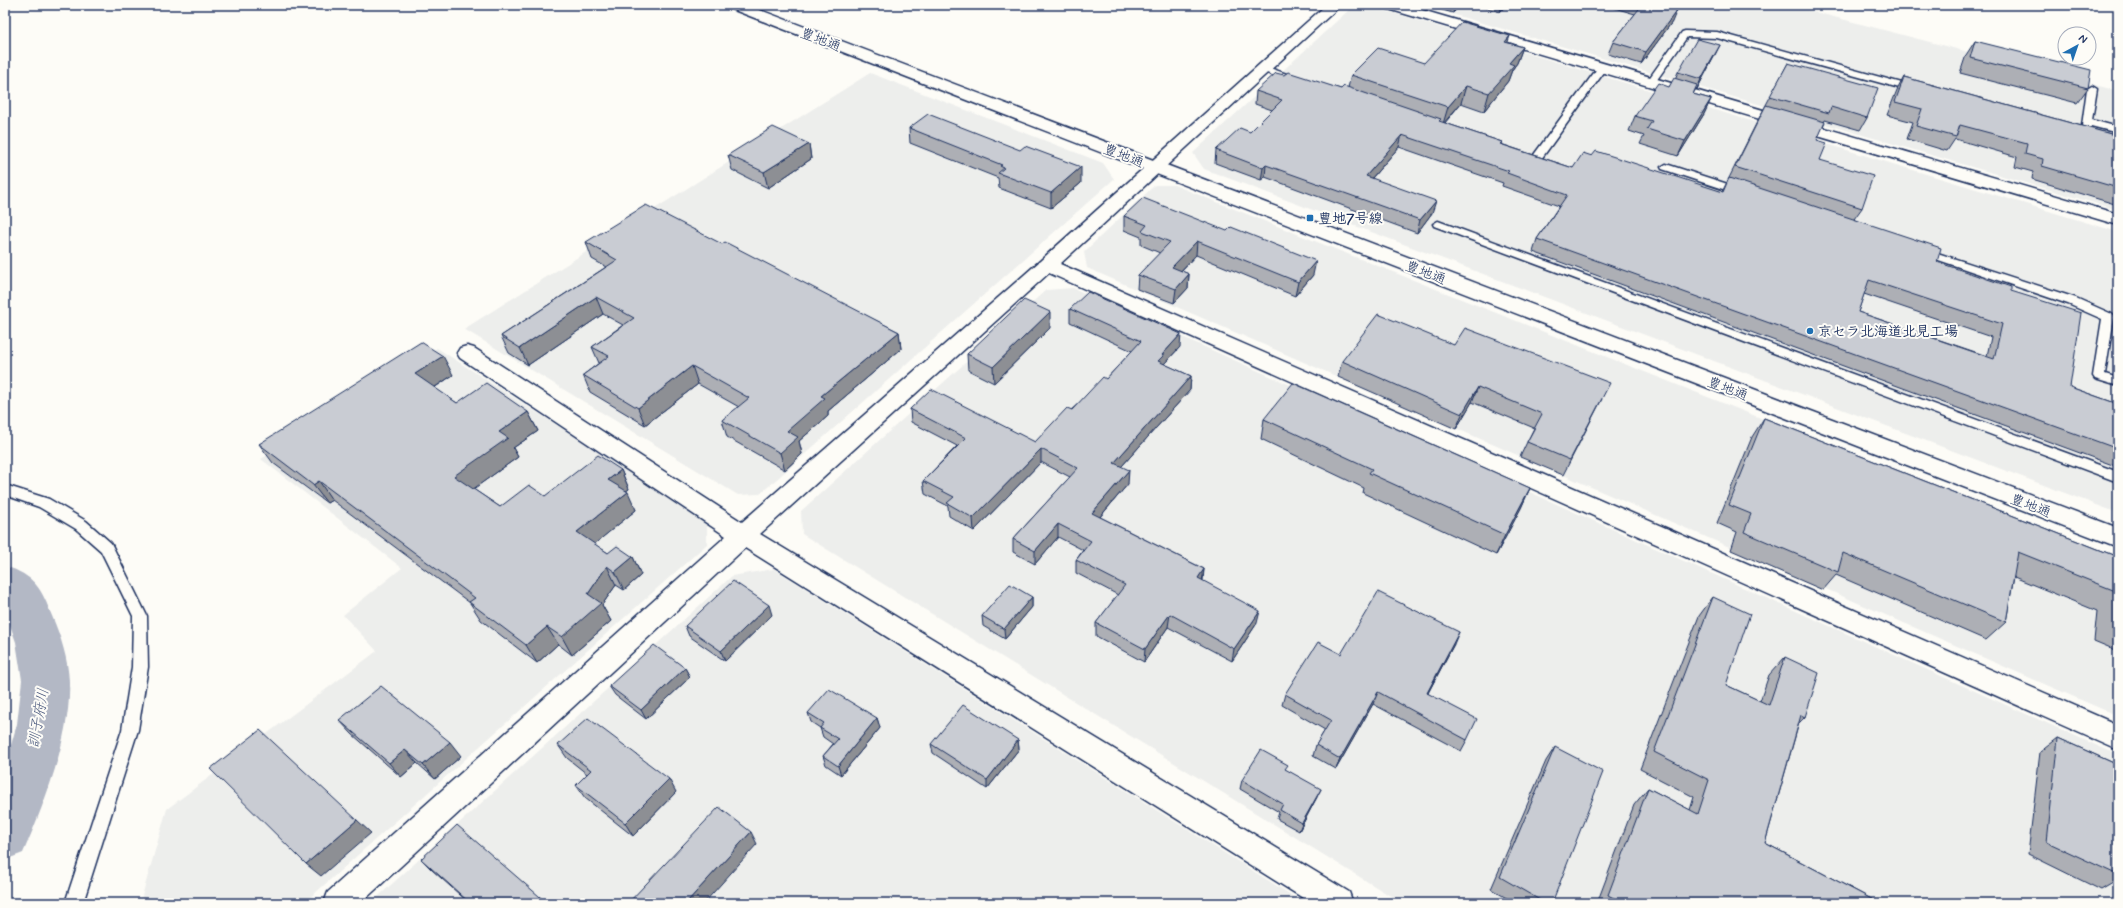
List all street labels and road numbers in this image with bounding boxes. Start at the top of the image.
street label: 豊地通 [798,24,843,56]
street label: 豊地通 [1101,140,1146,172]
street label: 豊地通 [1403,257,1448,289]
street label: 豊地通 [1705,373,1750,405]
street label: 豊地通 [2008,490,2053,522]

